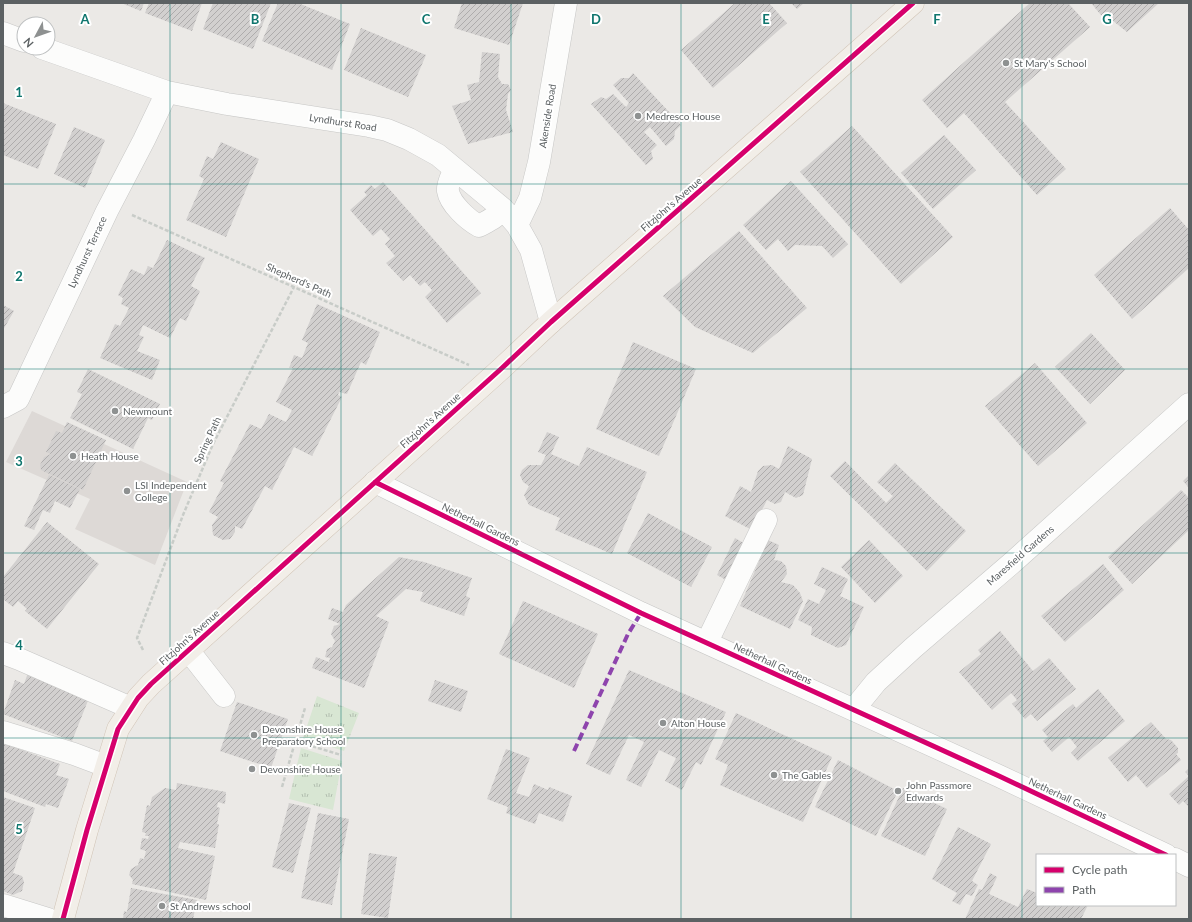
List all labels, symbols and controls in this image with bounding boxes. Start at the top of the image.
text: A [79,11,90,27]
text: B [251,11,260,27]
text: C [422,11,431,27]
text: D [591,11,601,27]
text: E [762,11,770,27]
text: F [933,11,941,27]
text: G [1102,11,1112,27]
north arrow [16,16,56,56]
text: N [20,35,36,50]
place label: St Mary's School [1014,57,1087,69]
marker: St Mary's School [1001,58,1011,68]
street label: Akenside Road [536,83,558,149]
text: 1 [15,84,23,100]
place label: Medresco House [646,110,720,122]
street label: Lyndhurst Road [308,111,378,133]
marker: Medresco House [633,111,643,121]
street label: Fitzjohn's Avenue [638,174,704,234]
street label: Lyndhurst Terrace [65,214,109,290]
street label: Shepherd's Path [264,260,334,300]
text: 2 [15,268,23,284]
street label: Fitzjohn's Avenue [397,390,463,450]
place label: Newmount [123,405,173,417]
marker: Newmount [110,406,120,416]
street label: Spring Path [191,415,223,465]
place label: Heath House [81,450,139,462]
marker: Heath House [68,451,78,461]
text: 3 [15,453,23,469]
place label: LSI Independent College [135,479,207,503]
marker: LSI Independent College [122,486,132,496]
street label: Netherhall Gardens [440,500,522,548]
street label: Maresfield Gardens [984,523,1056,587]
street label: Fitzjohn's Avenue [156,607,222,667]
text: 4 [15,637,23,653]
street label: Netherhall Gardens [732,640,814,686]
place label: Alton House [671,717,726,729]
marker: Alton House [658,718,668,728]
place label: Devonshire House Preparatory School [262,723,345,747]
marker: Devonshire House Preparatory School [249,730,259,740]
place label: Devonshire House [260,763,341,775]
marker: Devonshire House [247,764,257,774]
place label: The Gables [782,769,831,781]
marker: The Gables [769,770,779,780]
street label: Netherhall Gardens [1027,775,1109,821]
place label: John Passmore Edwards [906,779,972,803]
marker: John Passmore Edwards [893,786,903,796]
text: 5 [15,821,23,837]
legend [1036,854,1176,906]
text: Cycle path [1072,862,1127,877]
text: Path [1072,882,1096,897]
place label: St Andrews school [170,900,251,912]
marker: St Andrews school [157,901,167,911]

